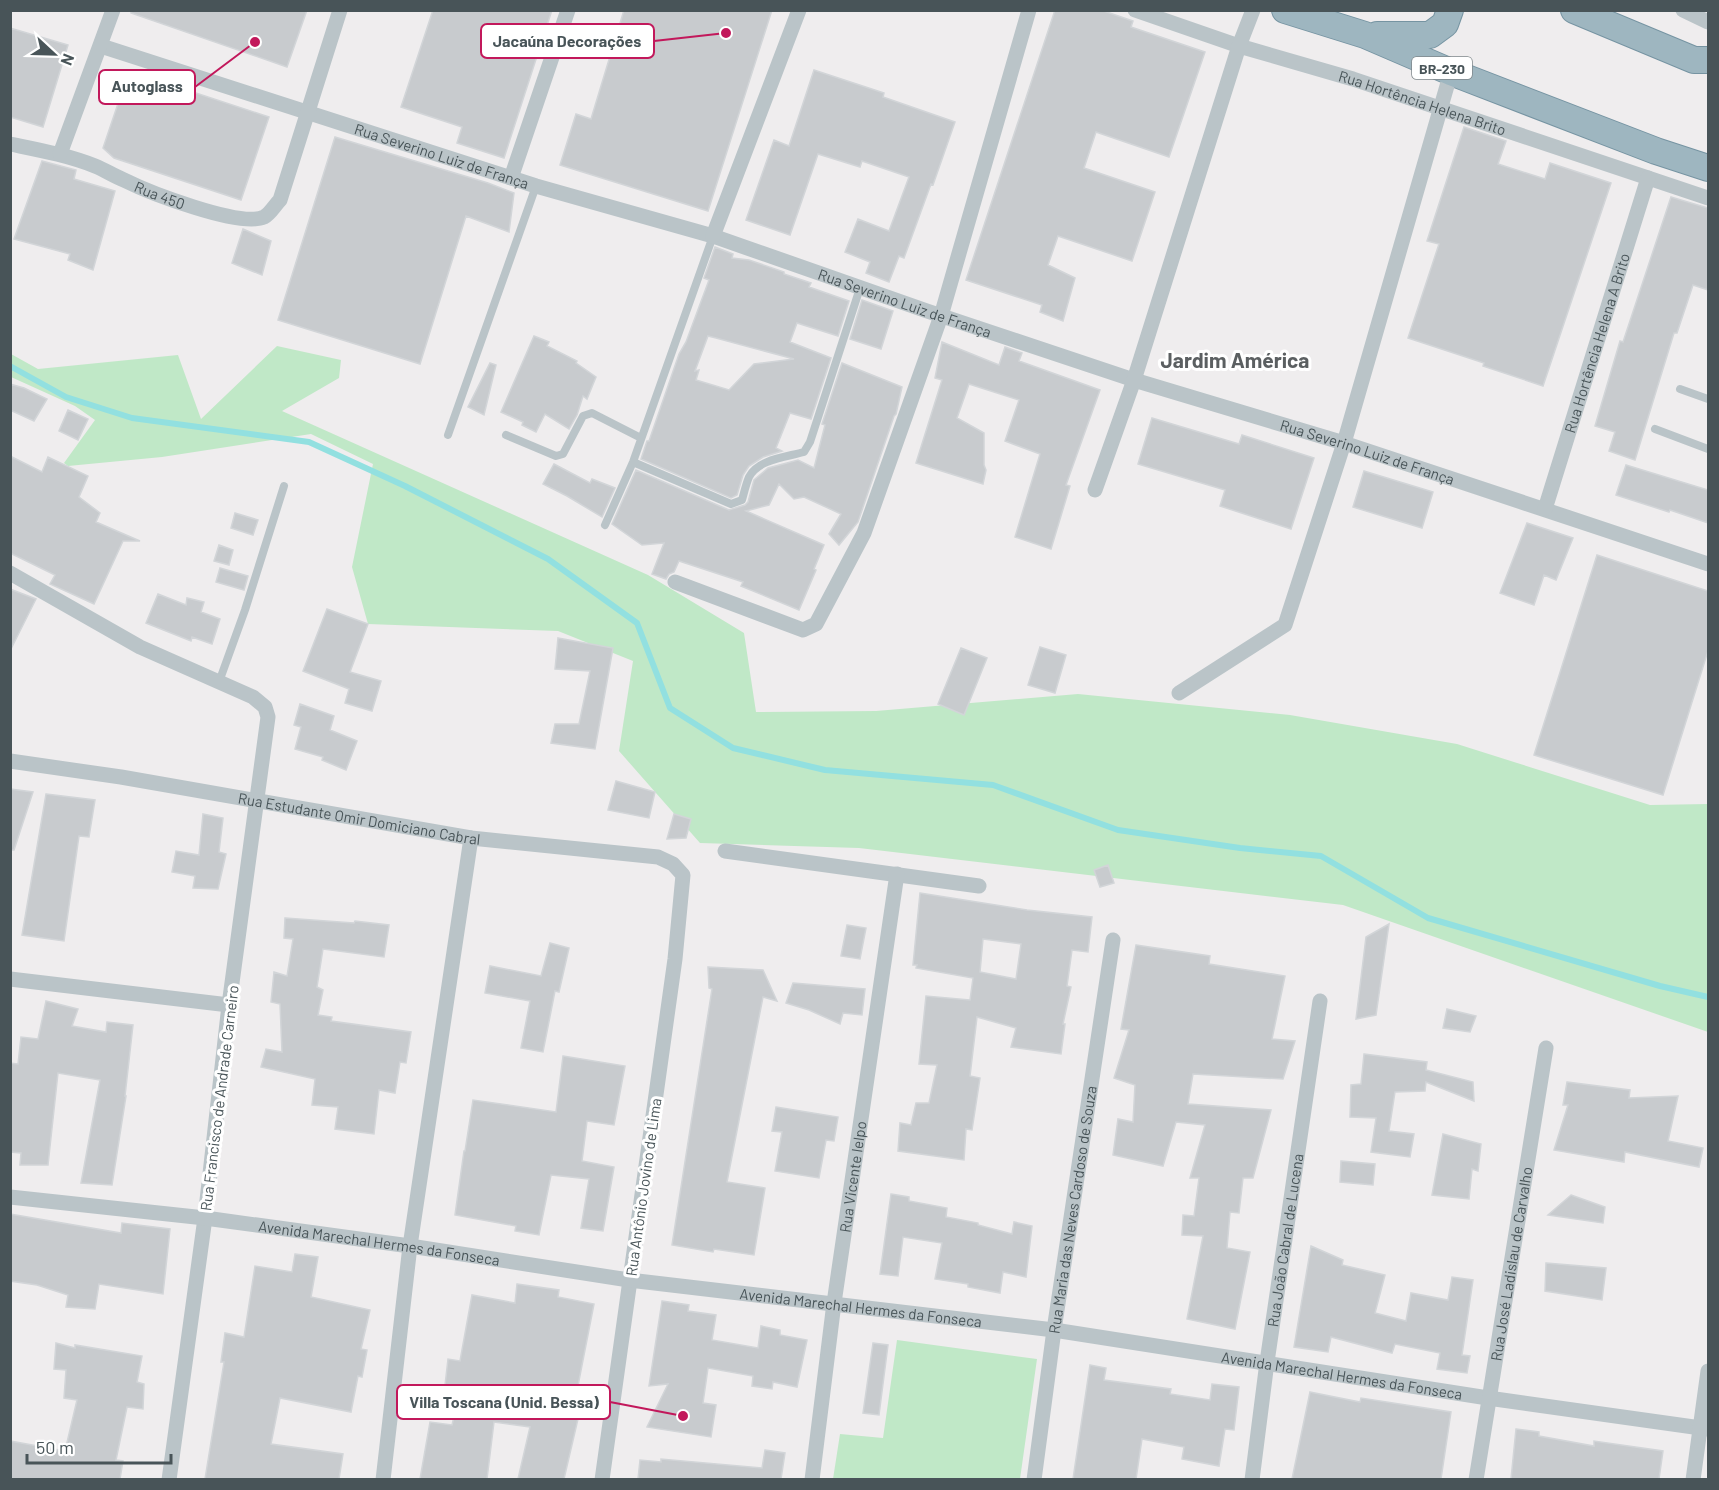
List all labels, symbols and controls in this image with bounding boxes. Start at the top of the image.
north arrow [24,24,84,84]
callout: Jacaúna Decorações [481,24,654,58]
text: Jacaúna Decorações [493,31,641,50]
text: N [58,51,79,68]
road number: BR-230 [1412,57,1472,79]
street label: Rua Hortência Helena Brito [1337,66,1508,139]
callout: Autoglass [99,70,195,104]
text: Autoglass [111,76,183,95]
street label: Rua Severino Luiz de França [352,119,531,192]
street label: Rua 450 [132,177,187,213]
street label: Rua Hortência Helena A Brito [1560,251,1633,435]
street label: Rua Severino Luiz de França [816,265,994,341]
district label: Jardim América [1161,347,1309,372]
street label: Rua Severino Luiz de França [1278,415,1457,488]
street label: Rua Estudante Omir Domiciano Cabral [237,789,481,848]
street label: Rua Francisco de Andrade Carneiro [196,984,242,1212]
street label: Rua Maria das Neves Cardoso de Souza [1045,1084,1100,1335]
street label: Rua Antônio Jovino de Lima [622,1097,664,1277]
street label: Rua Vicente Ielpo [835,1120,870,1234]
street label: Rua João Cabral de Lucena [1263,1152,1307,1328]
street label: Rua José Ladislau de Carvalho [1486,1165,1536,1362]
street label: Avenida Marechal Hermes da Fonseca [257,1216,501,1269]
street label: Avenida Marechal Hermes da Fonseca [739,1284,983,1330]
street label: Avenida Marechal Hermes da Fonseca [1220,1347,1464,1403]
callout: Villa Toscana (Unid. Bessa) [397,1385,610,1419]
text: Villa Toscana (Unid. Bessa) [409,1392,599,1411]
scale bar [27,1427,171,1465]
text: 50 m [36,1436,74,1458]

